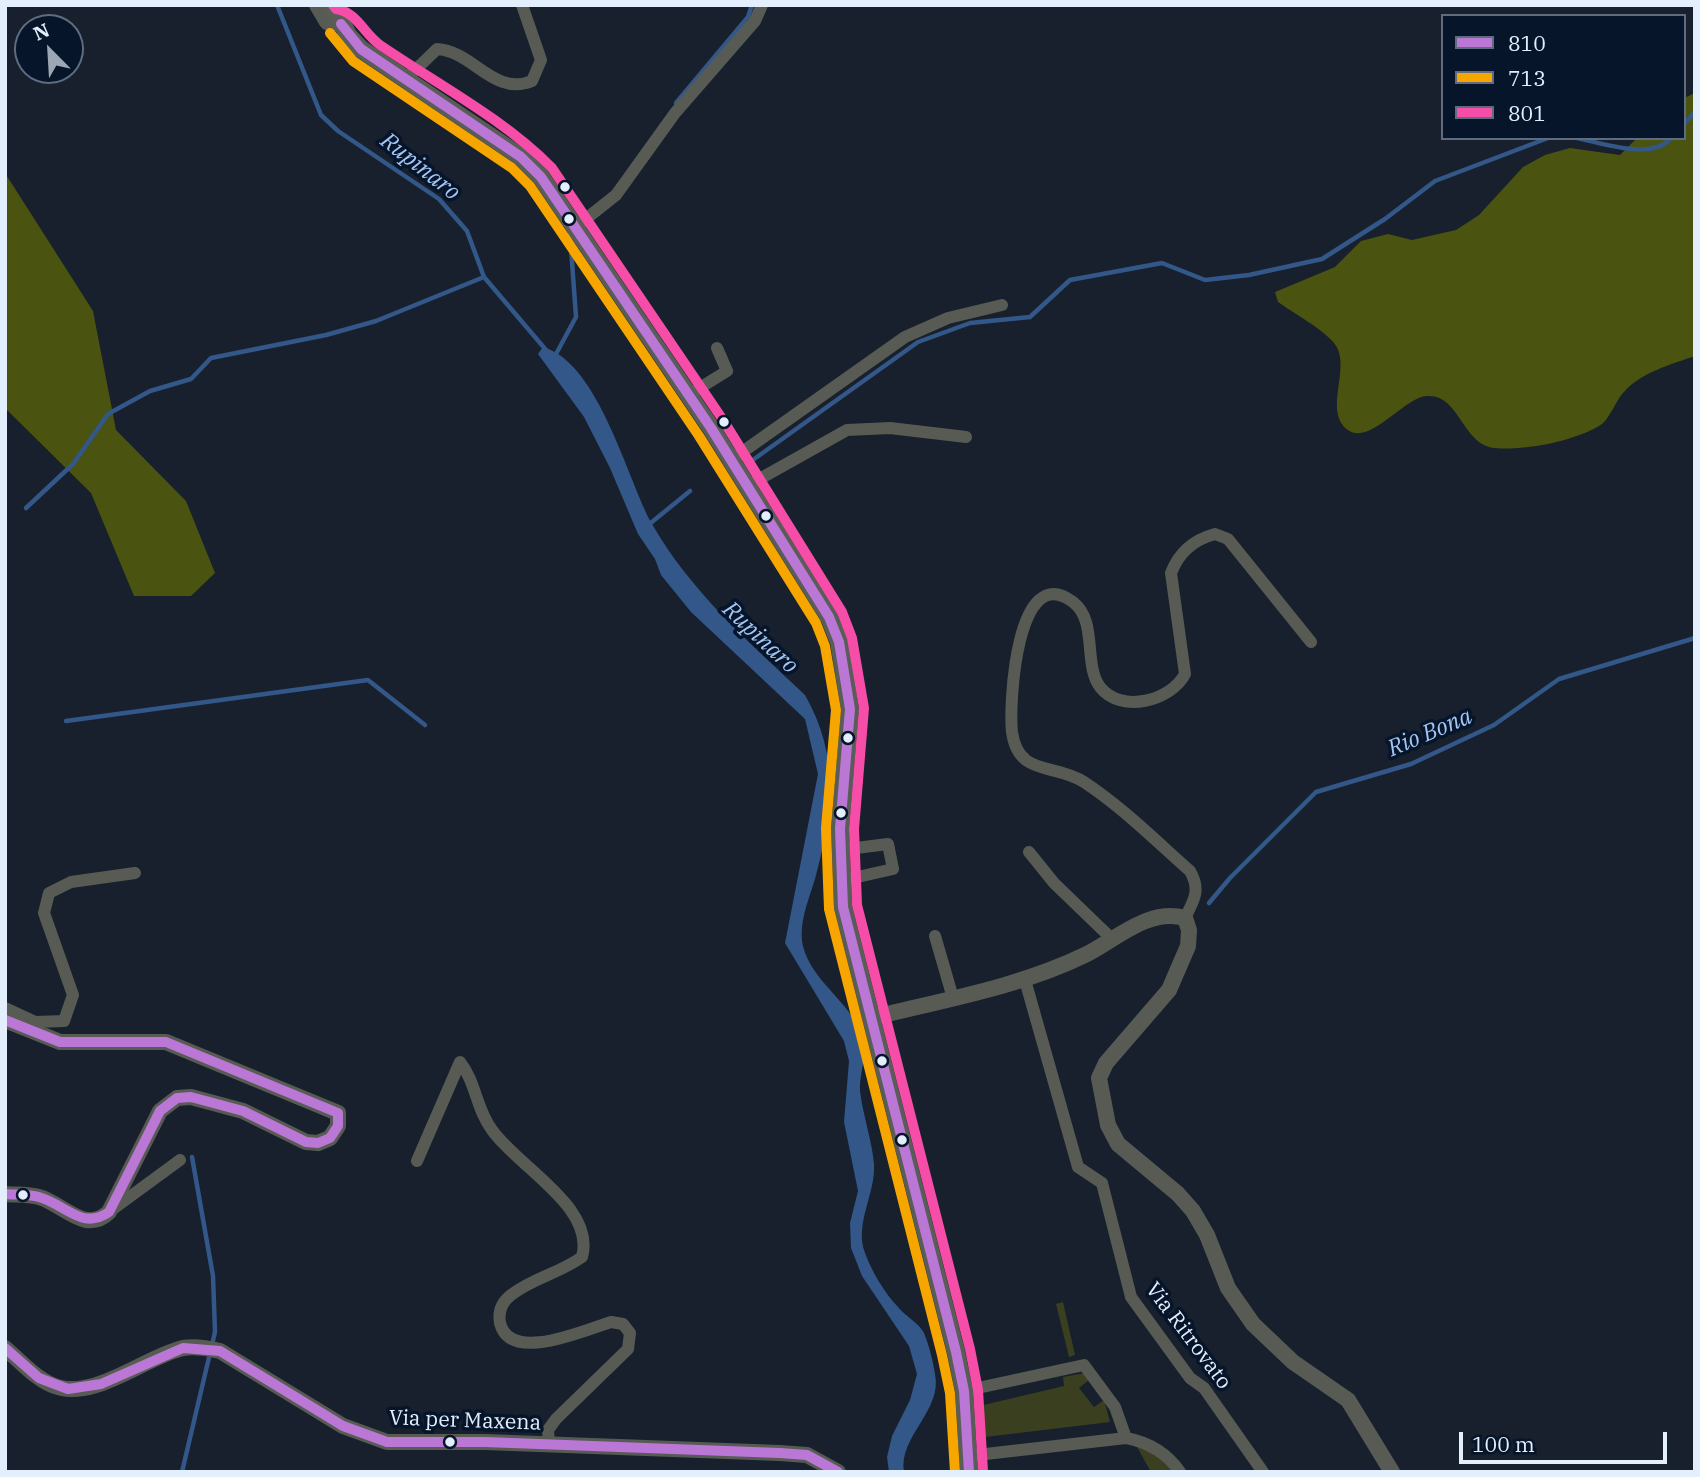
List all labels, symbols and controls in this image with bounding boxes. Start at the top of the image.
north arrow [14,14,84,84]
legend [1441,14,1686,140]
text: N [30,18,53,46]
text: 810 [1508,29,1546,57]
text: 713 [1508,64,1546,92]
text: 801 [1508,99,1546,127]
water label: Rupinaro [375,127,465,207]
unlabelled marker [558,180,572,194]
unlabelled marker [562,212,576,226]
unlabelled marker [717,415,731,429]
unlabelled marker [759,509,773,523]
water label: Rupinaro [717,596,803,680]
water label: Rio Bona [1384,703,1476,763]
unlabelled marker [841,731,855,745]
unlabelled marker [834,806,848,820]
unlabelled marker [875,1054,889,1068]
unlabelled marker [895,1133,909,1147]
unlabelled marker [16,1188,30,1202]
street label: Via Ritrovato [1140,1278,1236,1394]
street label: Via per Maxena [388,1406,542,1436]
scale bar [1462,1418,1670,1462]
text: 100 m [1472,1430,1535,1458]
unlabelled marker [443,1435,457,1449]

